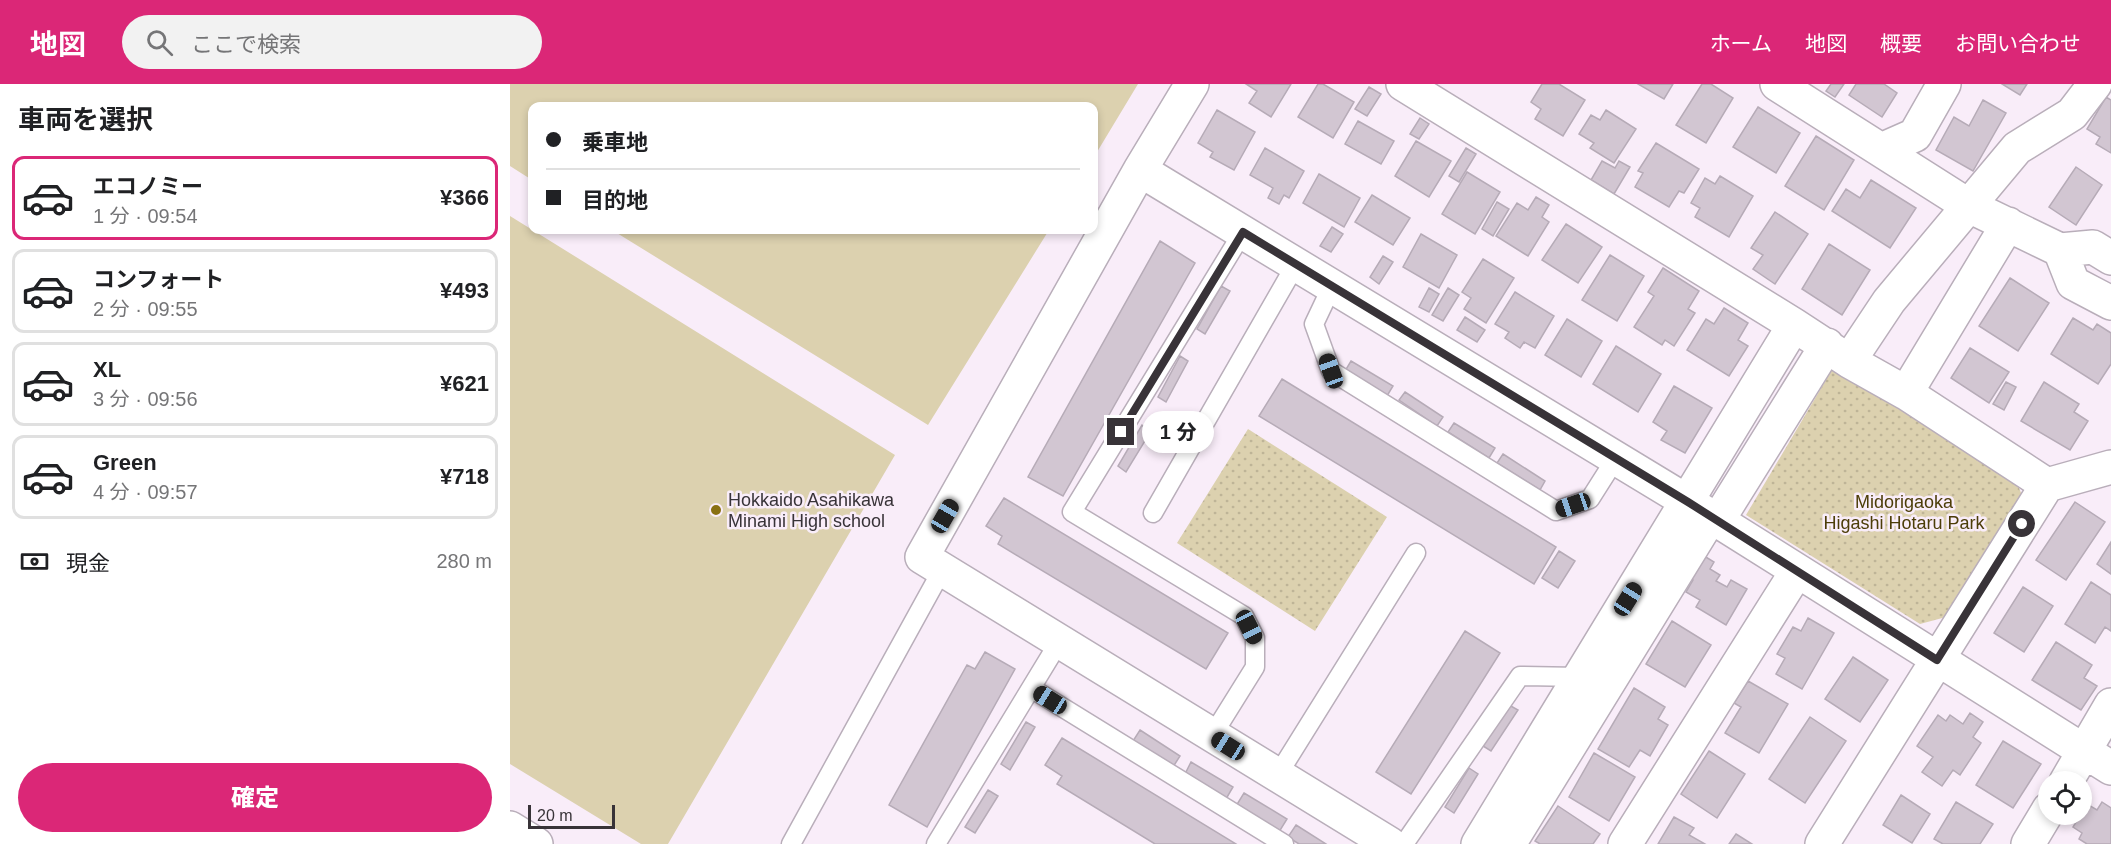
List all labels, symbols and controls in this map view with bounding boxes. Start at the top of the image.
search box [122,15,542,69]
icon: search [143,26,176,59]
text: 地図 [30,29,86,60]
text: ここで検索 [191,32,301,57]
text: ホーム [1710,32,1772,55]
text: 地図 [1805,32,1847,55]
text: 概要 [1880,32,1922,55]
text: お問い合わせ [1955,32,2081,55]
text: 車両を選択 [18,105,153,135]
text: 乗車地 [582,130,648,155]
icon: car [21,171,75,225]
text: エコノミー [93,174,203,199]
text: ¥366 [440,185,489,210]
text: 目的地 [582,188,648,213]
text: 1 分 · 09:54 [93,205,198,227]
icon: car [21,264,75,318]
text: コンフォート [93,267,224,292]
text: ¥493 [440,278,489,303]
text: 2 分 · 09:55 [93,298,198,320]
car [1316,351,1346,391]
icon: car [21,357,75,411]
text: XL [93,357,121,382]
text: ¥621 [440,371,489,396]
text: 3 分 · 09:56 [93,388,198,410]
callout: 1 分 [1142,411,1214,453]
route end [1107,418,1134,445]
text: 1 分 [1160,421,1196,443]
icon: car [21,450,75,504]
text: Green [93,450,157,475]
text: ¥718 [440,464,489,489]
text: 4 分 · 09:57 [93,481,198,503]
place label: Hokkaido Asahikawa Minami High school [728,490,895,531]
car [1553,491,1593,519]
park label: Midorigaoka Higashi Hotaru Park [1823,492,1986,533]
car [928,496,962,536]
marker: Hokkaido Asahikawa Minami High school [709,503,723,517]
route start [2008,510,2035,537]
icon: cash [18,545,51,578]
text: 280 m [436,550,492,572]
text: 現金 [66,551,110,576]
car [1611,579,1645,619]
car [1233,607,1265,647]
car [1030,683,1070,717]
car [1208,729,1248,763]
button: 確定 [18,763,492,832]
map controls [2038,771,2092,825]
button: locate [2038,771,2092,825]
scale bar [528,802,615,830]
text: 20 m [537,807,573,824]

